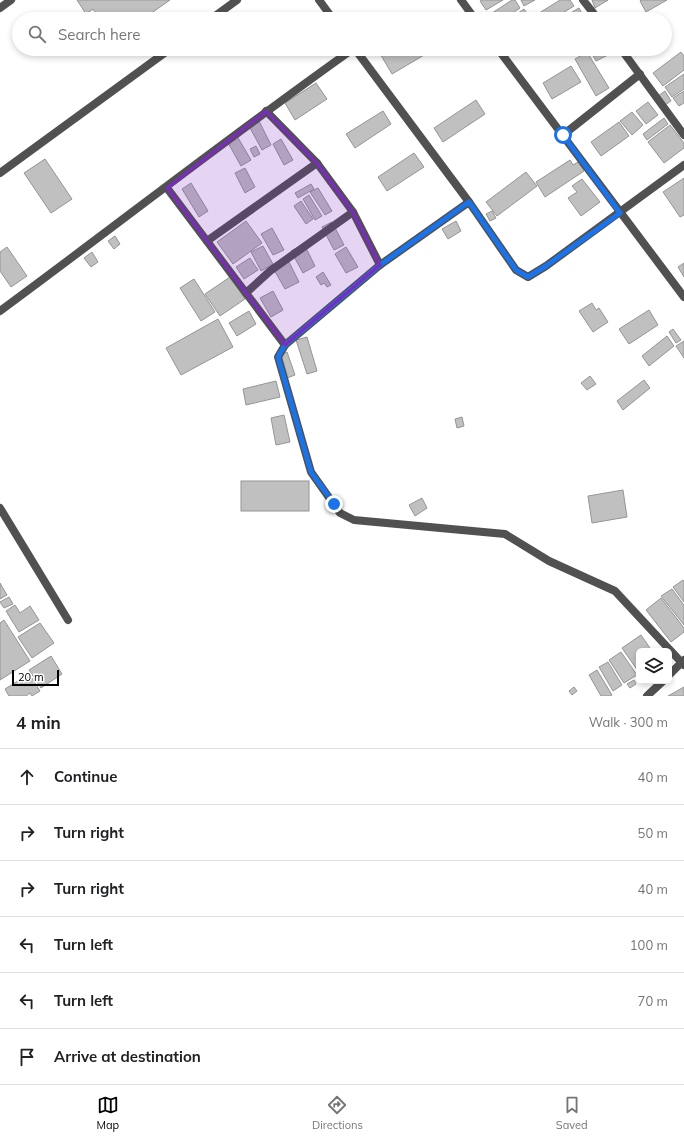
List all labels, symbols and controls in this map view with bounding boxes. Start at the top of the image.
search box [12,12,672,56]
icon: search [26,23,48,45]
text: Search here [58,25,140,44]
route start [554,126,572,144]
route end [325,495,343,513]
map controls [636,648,672,684]
button: layers [636,648,672,684]
scale bar [12,668,59,687]
text: 20 m [18,670,44,684]
text: 4 min [16,712,61,733]
text: Walk · 300 m [589,714,668,730]
icon: ahead [16,766,38,788]
text: Continue [54,767,117,786]
text: 40 m [638,769,668,785]
icon: right [16,822,38,844]
text: Turn right [54,823,124,842]
text: 50 m [638,825,668,841]
icon: right [16,878,38,900]
text: Turn right [54,879,124,898]
text: 40 m [638,881,668,897]
icon: left [16,934,38,956]
text: Turn left [54,935,113,954]
text: 100 m [630,937,668,953]
icon: left [16,990,38,1012]
text: Turn left [54,991,113,1010]
text: 70 m [638,993,668,1009]
icon: arrive [16,1046,38,1068]
text: Arrive at destination [54,1047,201,1066]
tab: Map [96,1094,119,1132]
tab: Directions [312,1094,363,1132]
tab: Saved [556,1094,588,1132]

